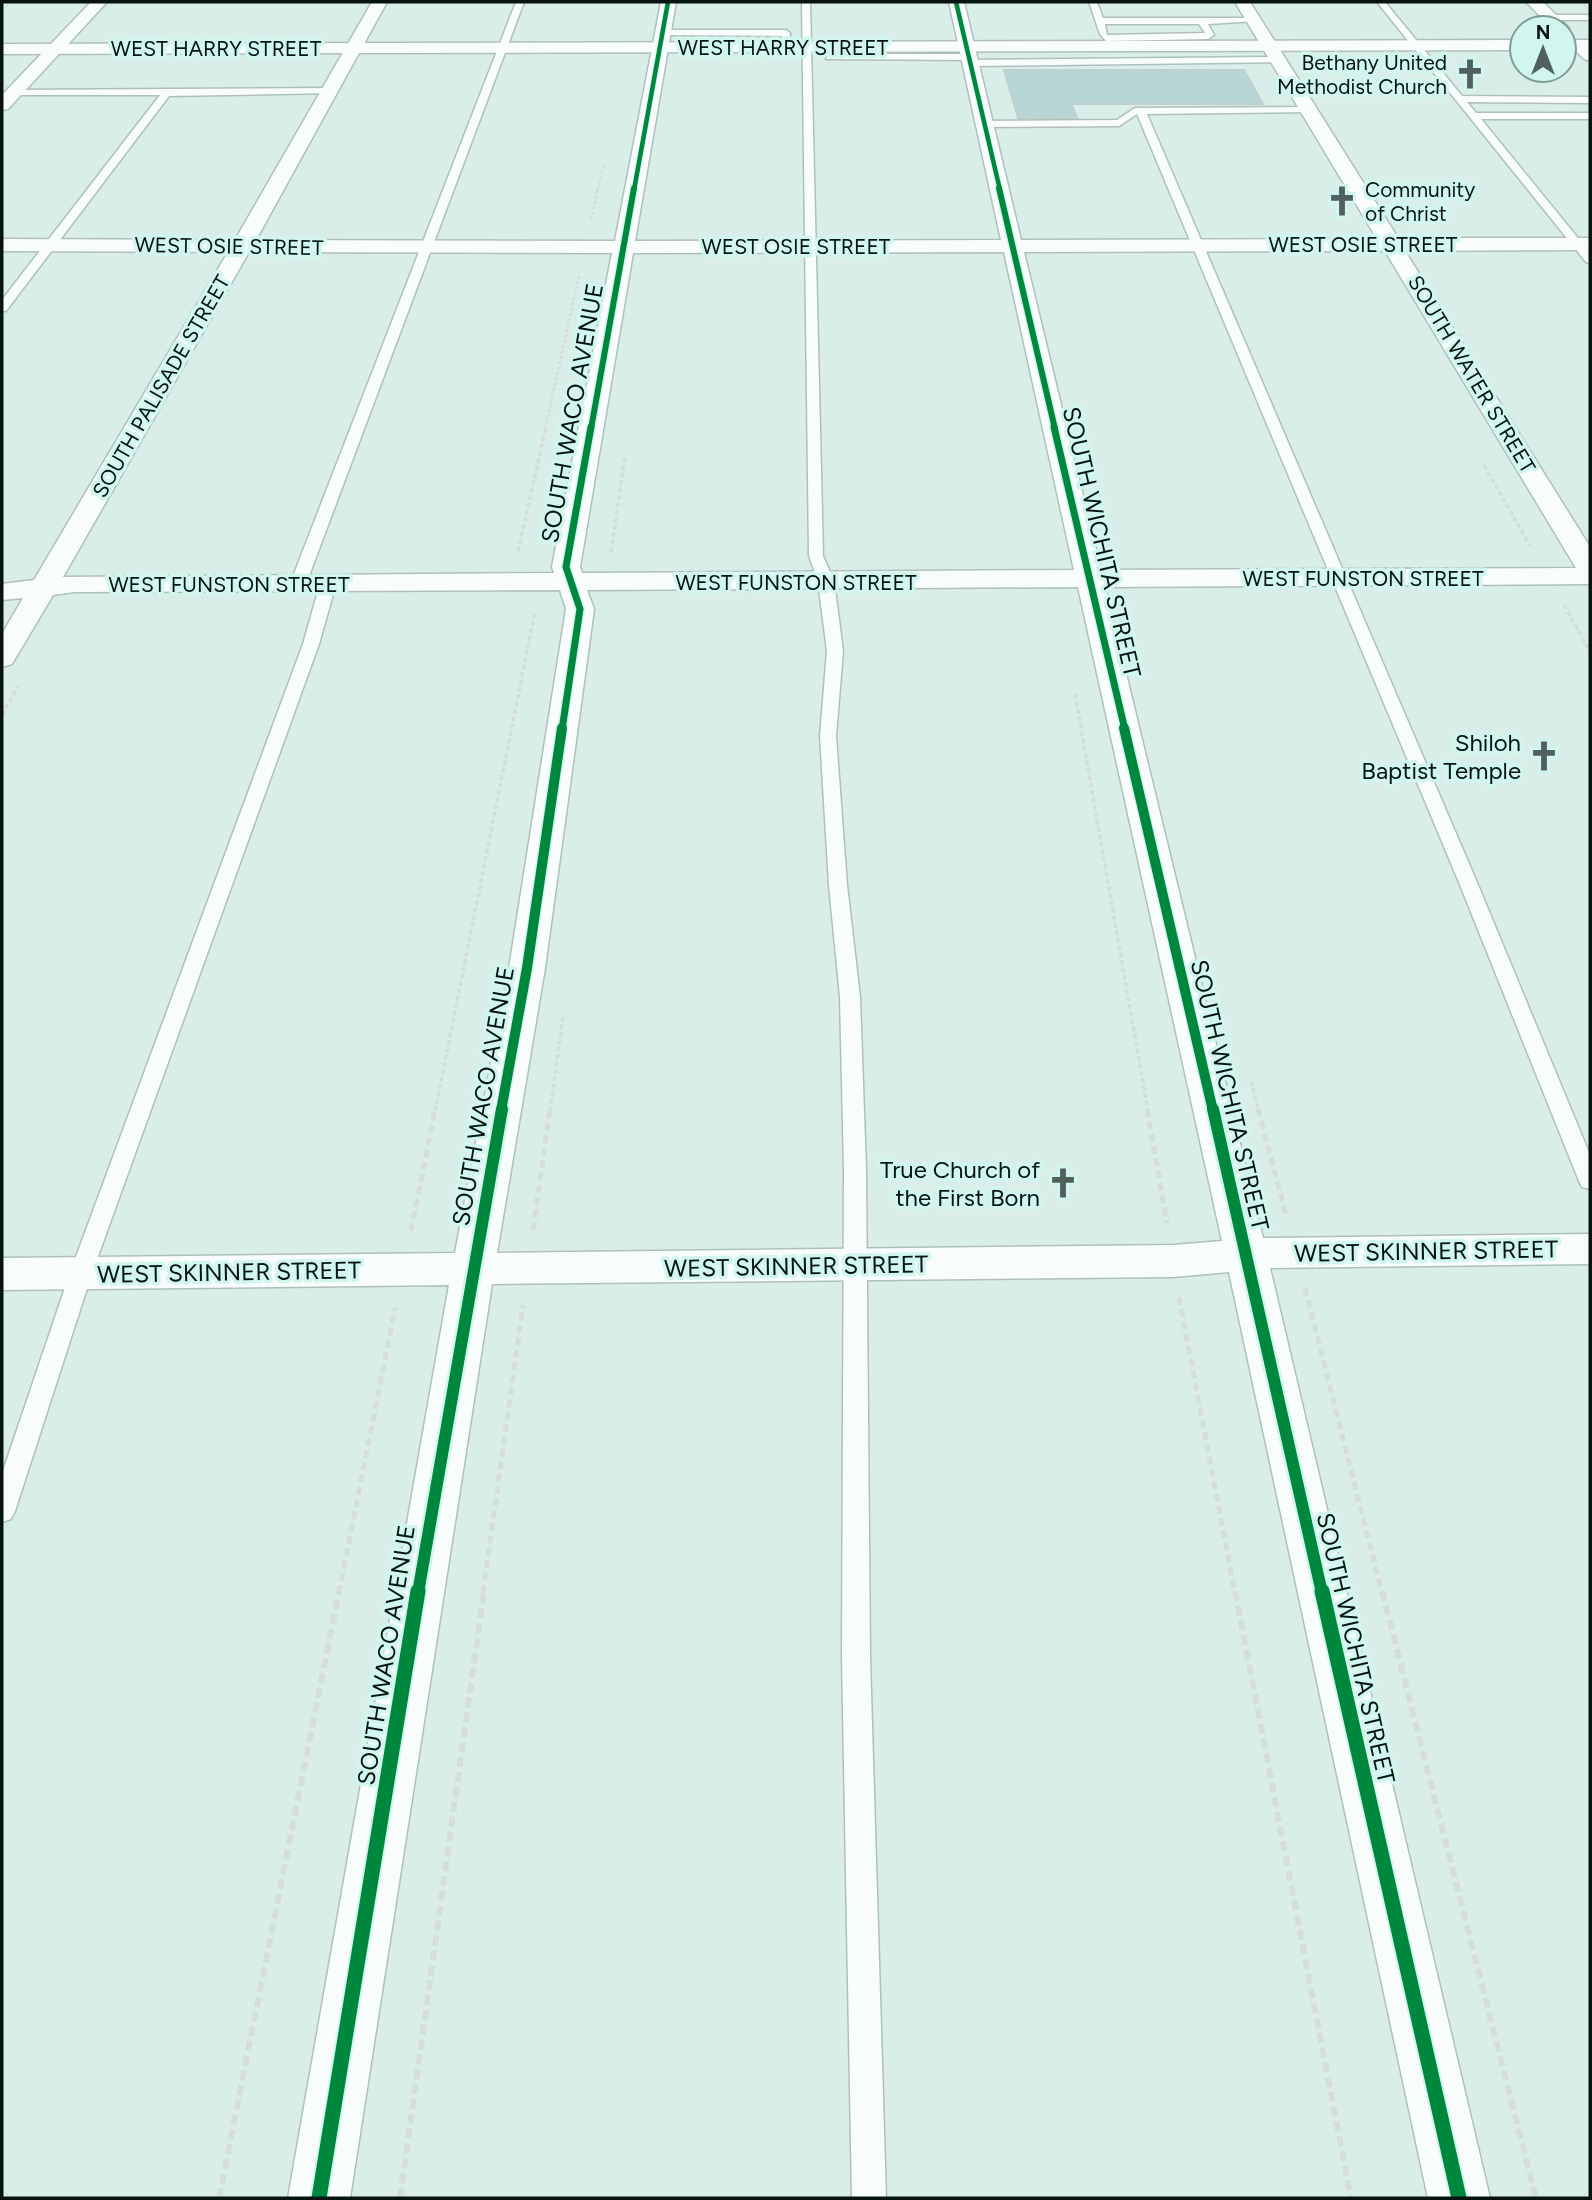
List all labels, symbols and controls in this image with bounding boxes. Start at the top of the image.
north arrow [1508,14,1578,84]
text: N [1536,21,1550,44]
street label: WEST HARRY STREET [678,35,889,60]
street label: WEST HARRY STREET [111,36,322,61]
place label: Bethany United Methodist Church [1277,50,1447,99]
church icon: Bethany United Methodist Church [1453,57,1487,91]
place label: Community of Christ [1365,177,1475,226]
church icon: Community of Christ [1325,184,1359,218]
street label: WEST OSIE STREET [134,232,324,260]
street label: WEST OSIE STREET [1269,232,1458,257]
street label: WEST OSIE STREET [702,234,891,259]
street label: SOUTH PALISADE STREET [87,270,235,502]
street label: SOUTH WATER STREET [1403,271,1541,478]
street label: SOUTH WACO AVENUE [535,281,609,545]
street label: SOUTH WICHITA STREET [1057,404,1147,680]
street label: WEST FUNSTON STREET [1242,566,1484,591]
street label: WEST FUNSTON STREET [675,570,917,595]
street label: WEST FUNSTON STREET [108,572,350,597]
place label: Shiloh Baptist Temple [1361,728,1521,785]
church icon: Shiloh Baptist Temple [1527,739,1561,773]
street label: SOUTH WICHITA STREET [1185,957,1275,1233]
street label: SOUTH WACO AVENUE [446,964,520,1228]
place label: True Church of the First Born [880,1155,1040,1212]
church icon: True Church of the First Born [1046,1166,1080,1200]
street label: WEST SKINNER STREET [1294,1234,1558,1268]
street label: WEST SKINNER STREET [664,1249,928,1283]
street label: WEST SKINNER STREET [97,1255,361,1289]
street label: SOUTH WICHITA STREET [1311,1510,1401,1786]
street label: SOUTH WACO AVENUE [351,1523,421,1787]

